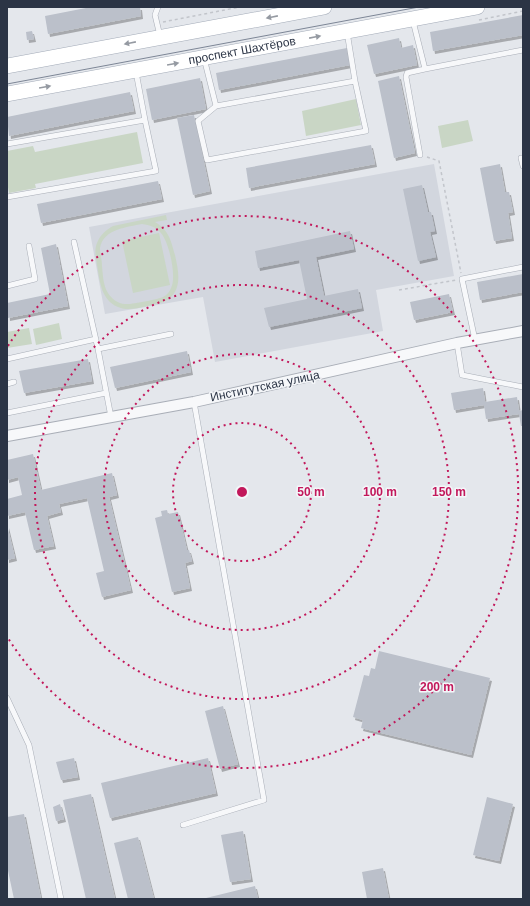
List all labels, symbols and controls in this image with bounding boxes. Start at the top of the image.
one-way arrow [265,14,278,20]
street label: проспект Шахтёров [187,34,297,67]
one-way arrow [309,34,321,40]
one-way arrow [124,40,136,46]
one-way arrow [167,60,179,66]
one-way arrow [39,83,51,89]
street label: Институтская улица [209,367,321,404]
centre of rings [235,485,249,499]
text: 50 m [297,485,325,499]
text: 100 m [363,485,397,499]
text: 150 m [432,485,466,499]
text: 200 m [420,680,454,694]

